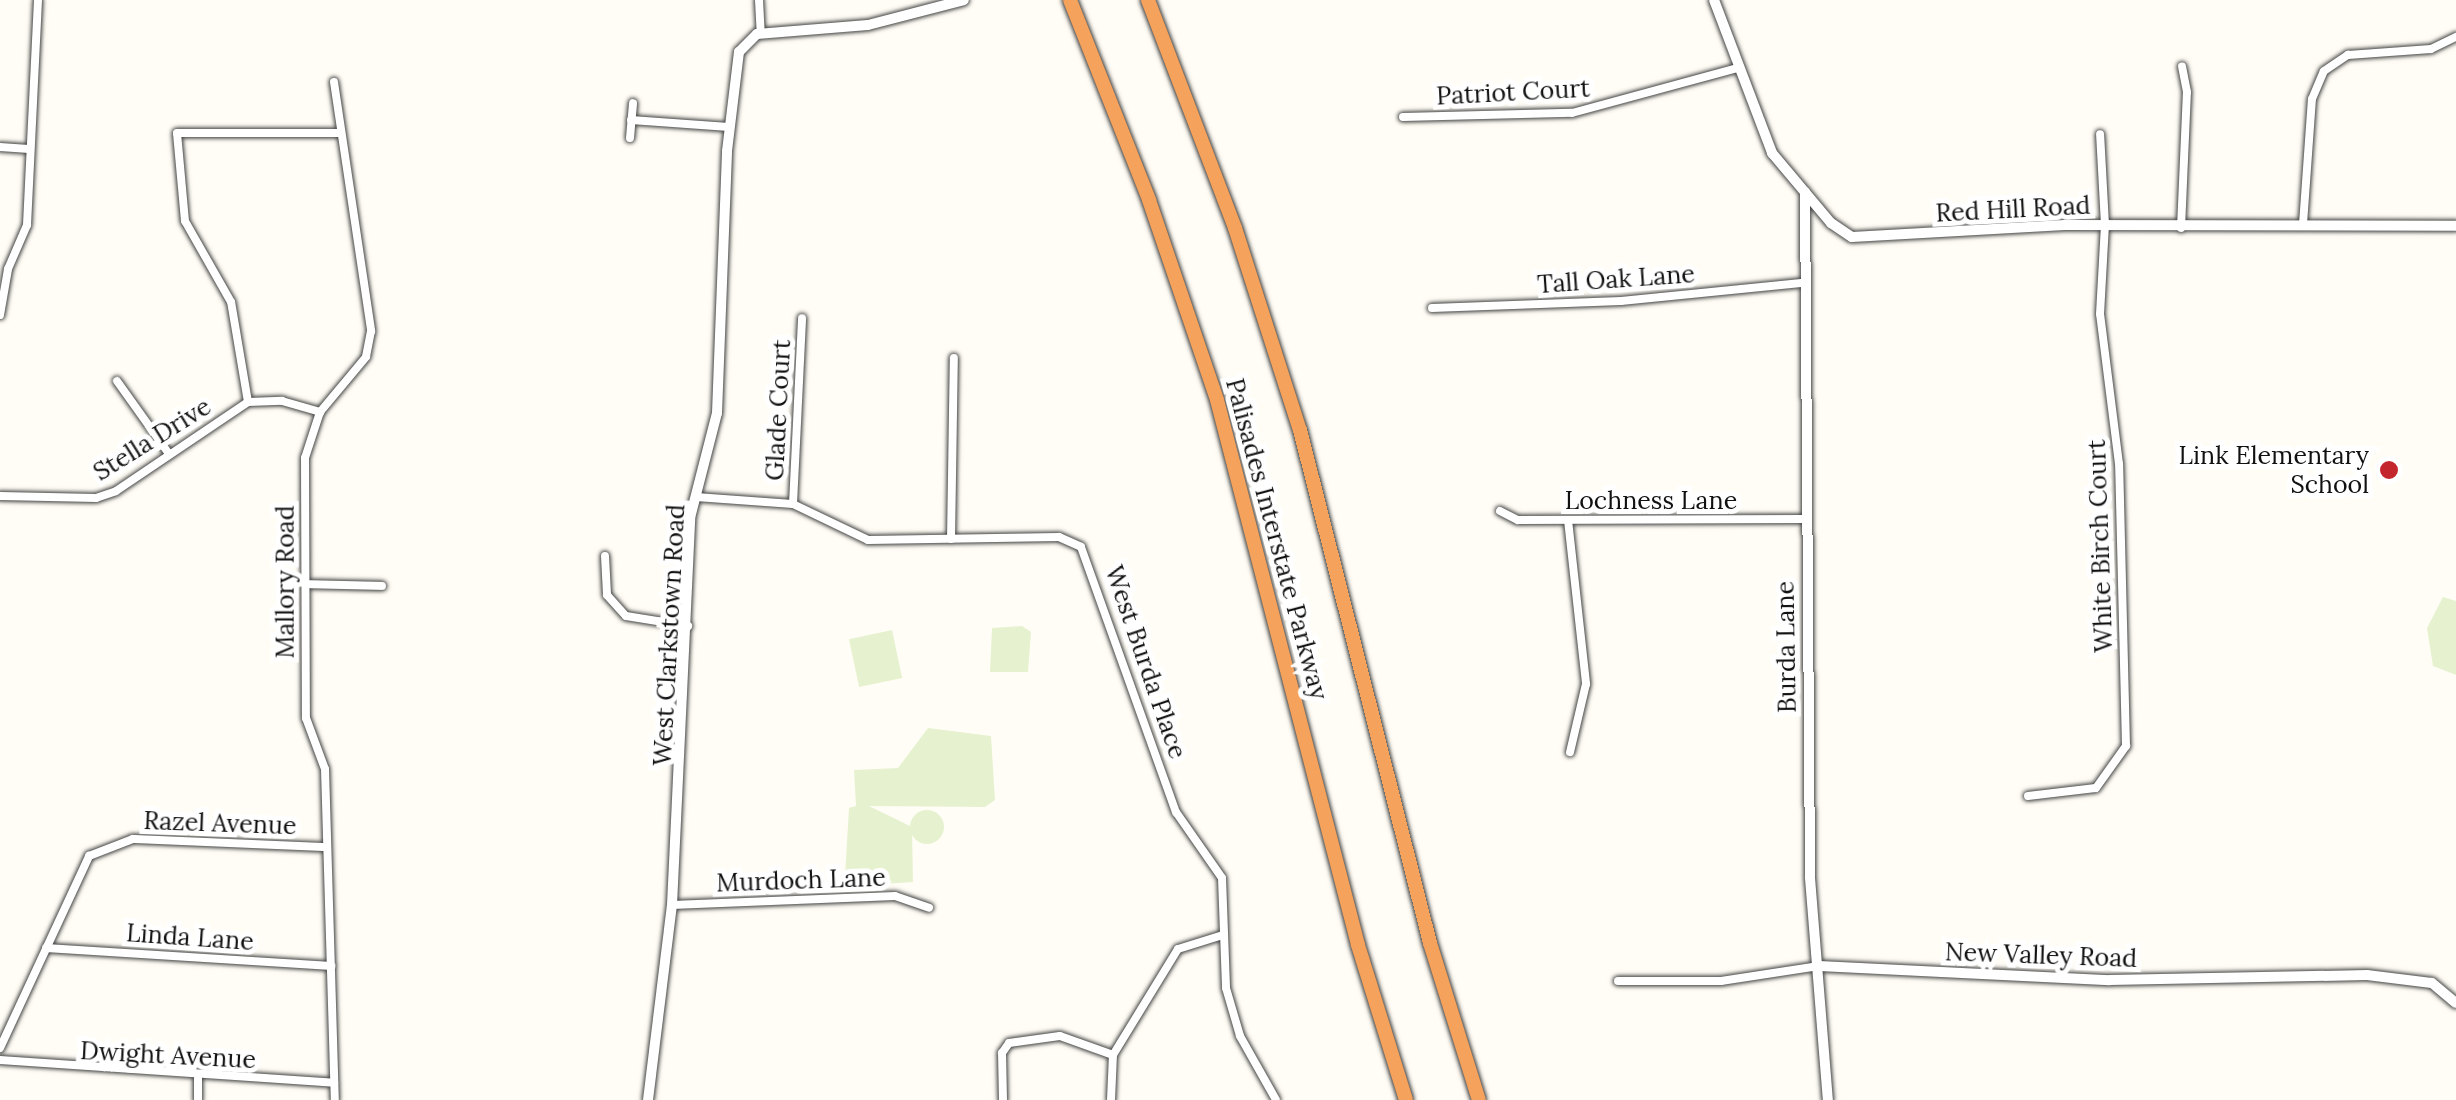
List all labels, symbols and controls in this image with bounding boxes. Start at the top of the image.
street label: Patriot Court [1435,73,1591,111]
street label: Red Hill Road [1935,190,2091,228]
street label: Tall Oak Lane [1536,259,1696,299]
street label: Glade Court [759,339,797,481]
street label: Palisades Interstate Parkway [1220,375,1334,703]
street label: Stella Drive [88,391,216,487]
street label: White Birch Court [2081,439,2119,653]
place label: Link Elementary School [2179,441,2369,500]
marker: Link Elementary School [2378,459,2400,481]
street label: Lochness Lane [1565,485,1737,515]
street label: West Clarkstown Road [647,503,691,767]
street label: Mallory Road [270,505,300,659]
street label: West Burda Place [1099,562,1193,762]
street label: Burda Lane [1770,581,1802,713]
street label: Razel Avenue [143,805,297,841]
street label: Murdoch Lane [716,862,886,898]
street label: Linda Lane [125,918,255,956]
street label: New Valley Road [1944,937,2138,973]
street label: Dwight Avenue [79,1035,257,1075]

